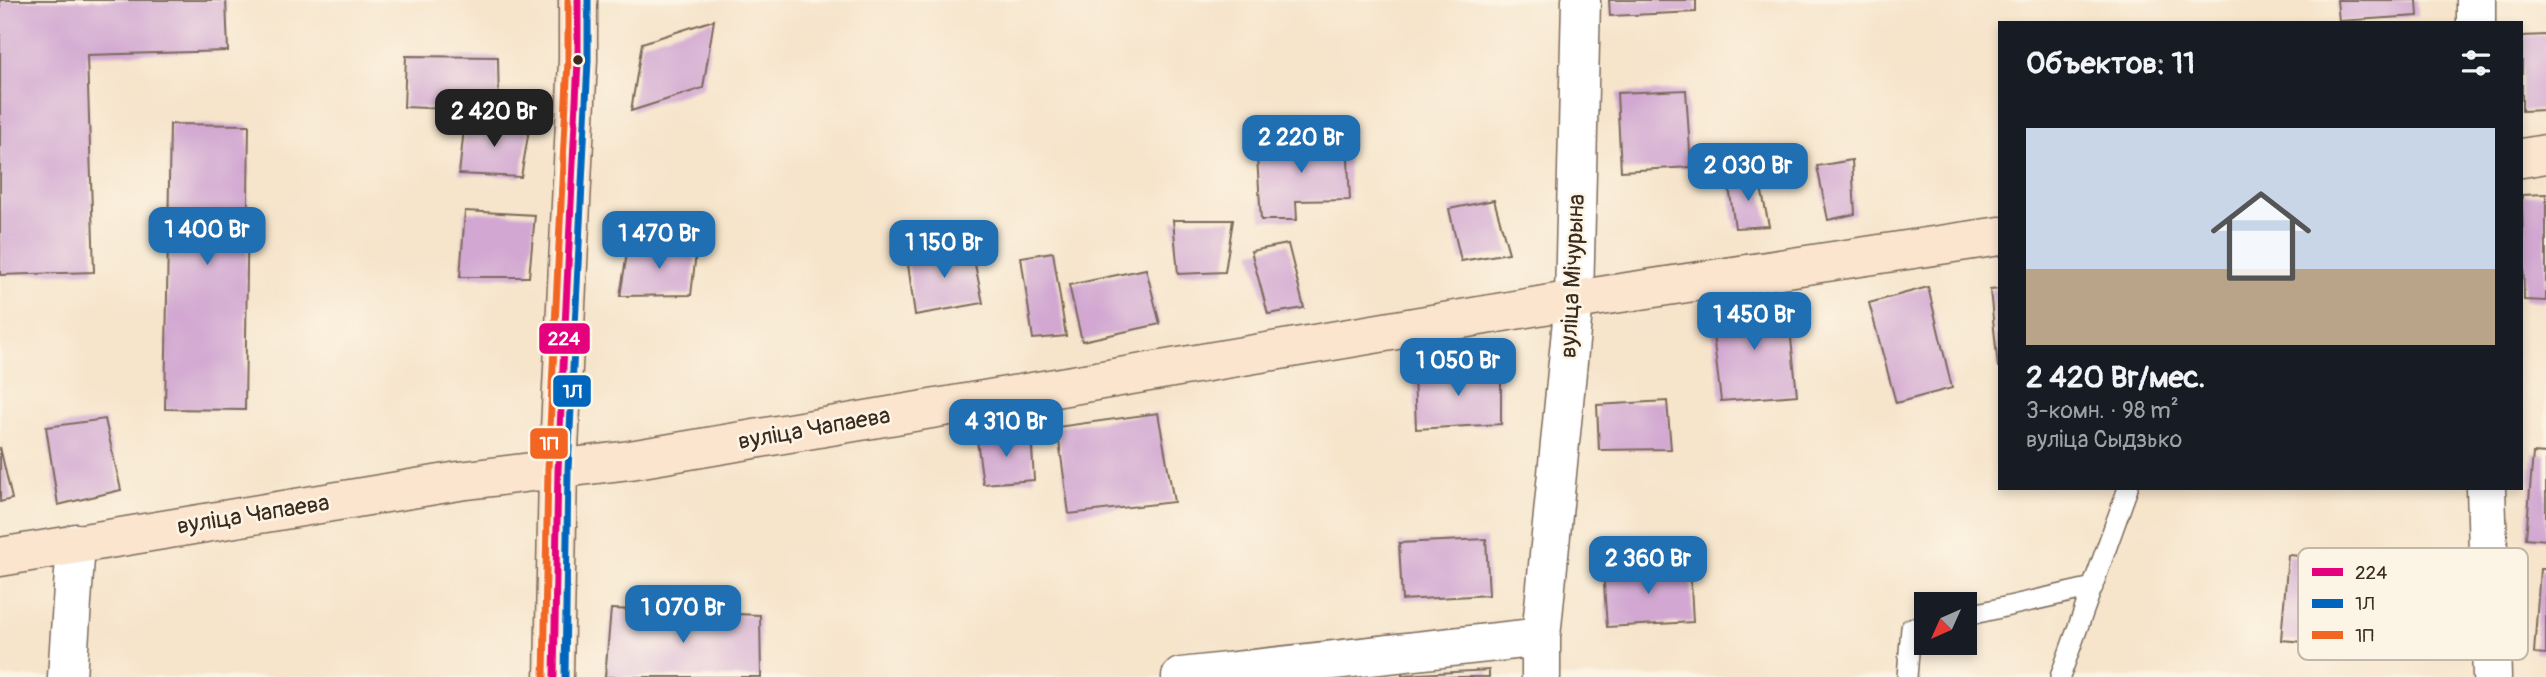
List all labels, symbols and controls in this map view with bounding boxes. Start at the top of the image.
icon: filters [2457,44,2495,82]
text: Объектов: 11 [2026,45,2195,82]
unlabelled marker [571,53,585,67]
pin: 2 420 Br [422,90,566,149]
text: 2 420 Br [451,97,537,126]
pin: 2 220 Br [1229,116,1373,175]
text: 2 220 Br [1258,123,1344,152]
pin: 2 030 Br [1676,144,1820,203]
text: 2 030 Br [1704,151,1792,180]
icon: home [2198,173,2324,299]
street label: вуліца Мічурына [1554,193,1591,359]
pin: 1 400 Br [135,208,279,267]
pin: 1 470 Br [587,212,731,271]
text: 1 400 Br [165,215,249,244]
text: 1 470 Br [618,219,700,248]
pin: 1 150 Br [872,220,1016,280]
text: 1 150 Br [905,228,983,257]
pin: 1 450 Br [1682,292,1826,352]
text: 1 450 Br [1713,300,1795,329]
line badge: 224 [538,322,591,355]
text: 224 [548,327,580,351]
pin: 1 050 Br [1386,338,1530,398]
text: 1 050 Br [1416,346,1500,375]
text: 2 420 Br/мес. [2026,359,2205,396]
line badge: 1Л [552,374,592,408]
text: 1Л [563,380,582,404]
text: 3-комн. · 98 m² [2026,396,2179,425]
pin: 4 310 Br [934,400,1078,459]
street label: вуліца Чапаева [736,401,892,456]
text: 4 310 Br [965,407,1047,436]
text: вуліца Сыдзько [2026,425,2182,454]
line badge: 1П [529,427,569,460]
text: 1П [540,432,559,456]
street label: вуліца Чапаева [175,488,331,541]
pin: 2 360 Br [1576,536,1720,596]
text: 2 360 Br [1605,544,1691,573]
legend [2298,548,2528,660]
text: 224 [2355,561,2387,585]
pin: 1 070 Br [611,586,755,645]
north arrow [1914,592,1978,654]
map controls [1914,592,1977,655]
text: 1Л [2355,592,2374,616]
text: 1 070 Br [641,593,725,622]
text: 1П [2355,624,2374,648]

